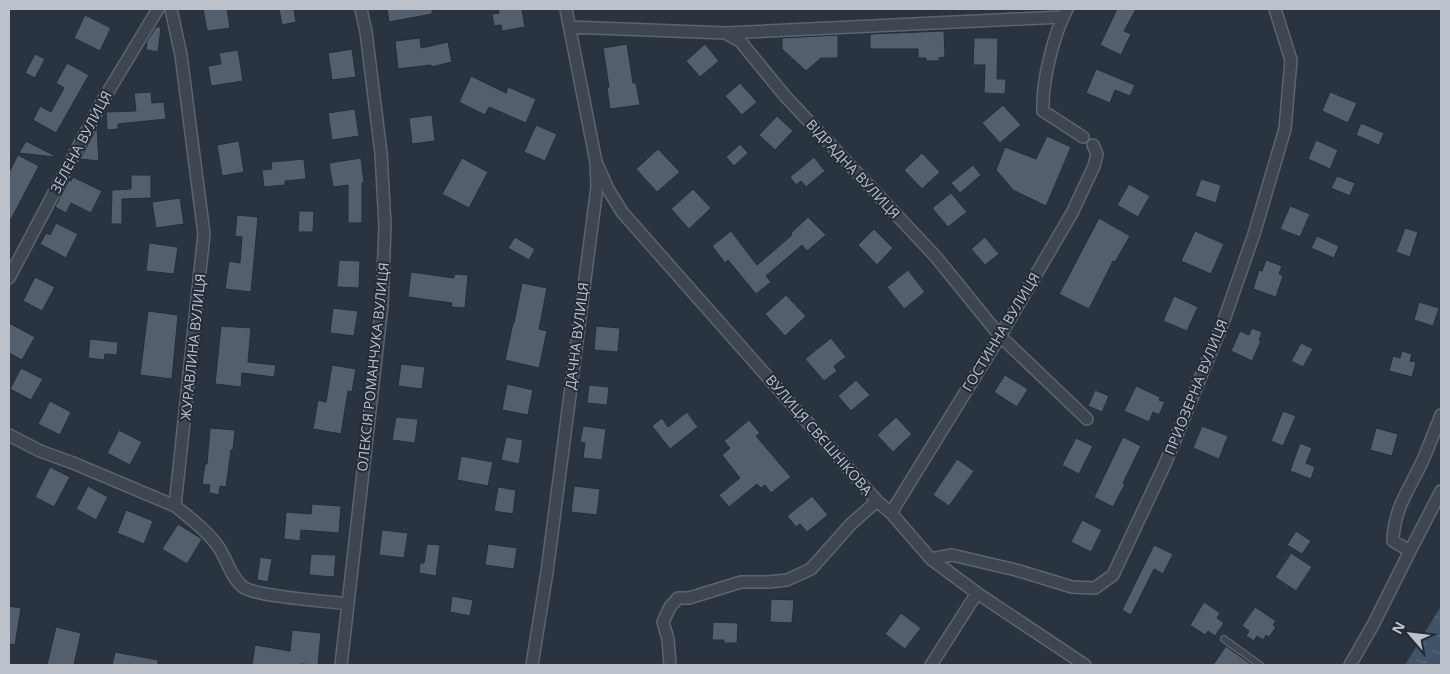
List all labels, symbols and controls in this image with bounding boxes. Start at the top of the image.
street label: ЗЕЛЕНА ВУЛИЦЯ [45,87,116,196]
street label: ВІДРАДНА ВУЛИЦЯ [802,115,904,223]
street label: ОЛЕКСІЯ РОМАНЧУКА ВУЛИЦЯ [352,261,393,472]
street label: ГОСТИННА ВУЛИЦЯ [957,269,1044,395]
street label: ЖУРАВЛИНА ВУЛИЦЯ [175,273,210,421]
street label: ДАЧНА ВУЛИЦЯ [560,281,593,391]
street label: ПРИОЗЕРНА ВУЛИЦЯ [1160,316,1231,457]
street label: ВУЛИЦЯ СВЄШНІКОВА [762,370,877,499]
north arrow [1385,609,1435,659]
text: N [1387,618,1409,637]

